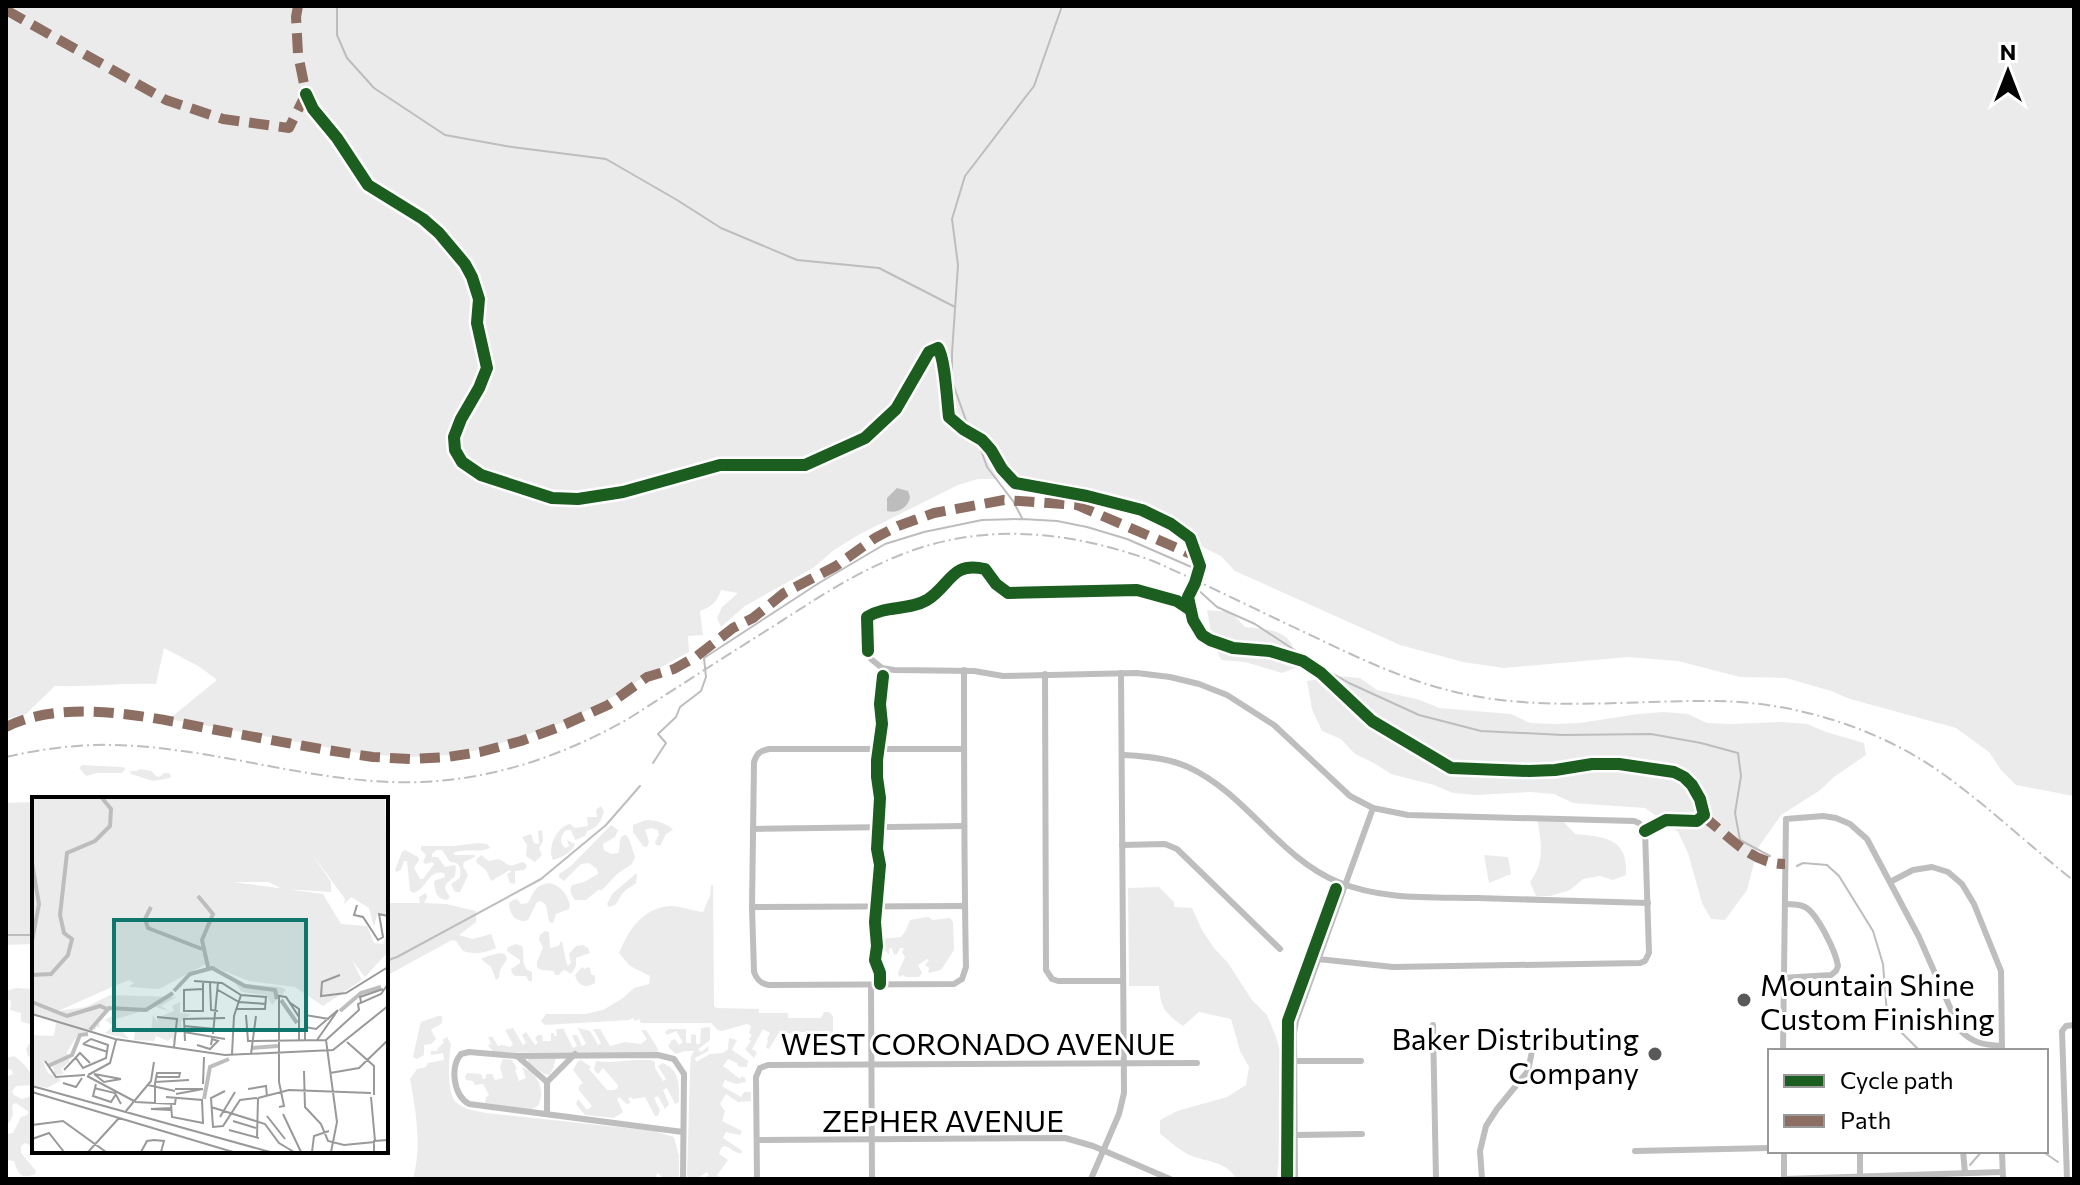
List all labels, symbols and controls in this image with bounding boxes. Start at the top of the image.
north arrow [1968,32,2048,112]
text: N [2000,38,2016,65]
inset map [32,797,388,1153]
place label: Mountain Shine Custom Finishing [1760,965,1995,1036]
marker: Mountain Shine Custom Finishing [1735,991,1753,1009]
place label: Baker Distributing Company [1391,1019,1639,1090]
street label: WEST CORONADO AVENUE [781,1024,1175,1061]
marker: Baker Distributing Company [1646,1045,1664,1063]
legend [1768,1049,2048,1153]
text: Cycle path [1840,1065,1954,1094]
street label: ZEPHER AVENUE [822,1101,1064,1138]
text: Path [1840,1105,1891,1134]

